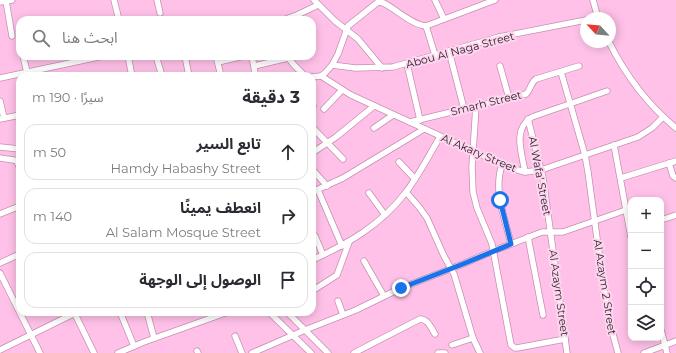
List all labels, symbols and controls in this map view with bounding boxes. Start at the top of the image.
north arrow [580,12,616,48]
search box [16,16,316,60]
icon: search [30,27,52,49]
text: ابحث هنا [62,28,118,47]
street label: Abou Al Naga Street [404,29,516,71]
text: 3 دقيقة [242,87,300,107]
street label: Smarh Street [449,87,524,119]
text: سيرًا · 190 m [32,89,103,105]
street label: Al Akary Street [439,131,520,175]
text: تابع السير [197,134,261,153]
street label: Al Wafa' Street [525,135,555,217]
icon: ahead [277,141,299,163]
text: 50 m [33,144,66,160]
text: Hamdy Habashy Street [110,160,261,176]
route start [491,191,509,209]
map controls [628,197,664,341]
button: + [628,197,664,233]
text: انعطف يمينًا [180,198,261,217]
icon: right [277,205,299,227]
text: 140 m [33,208,72,224]
text: Al Salam Mosque Street [106,224,261,240]
button: − [628,233,664,269]
street label: Al Azaym 2 Street [591,238,620,336]
street label: Al Azaym Street [546,249,572,338]
icon: arrive [277,269,299,291]
button: locate [628,269,664,305]
text: الوصول إلى الوجهة [139,270,261,289]
route end [392,279,410,297]
button: layers [628,305,664,341]

